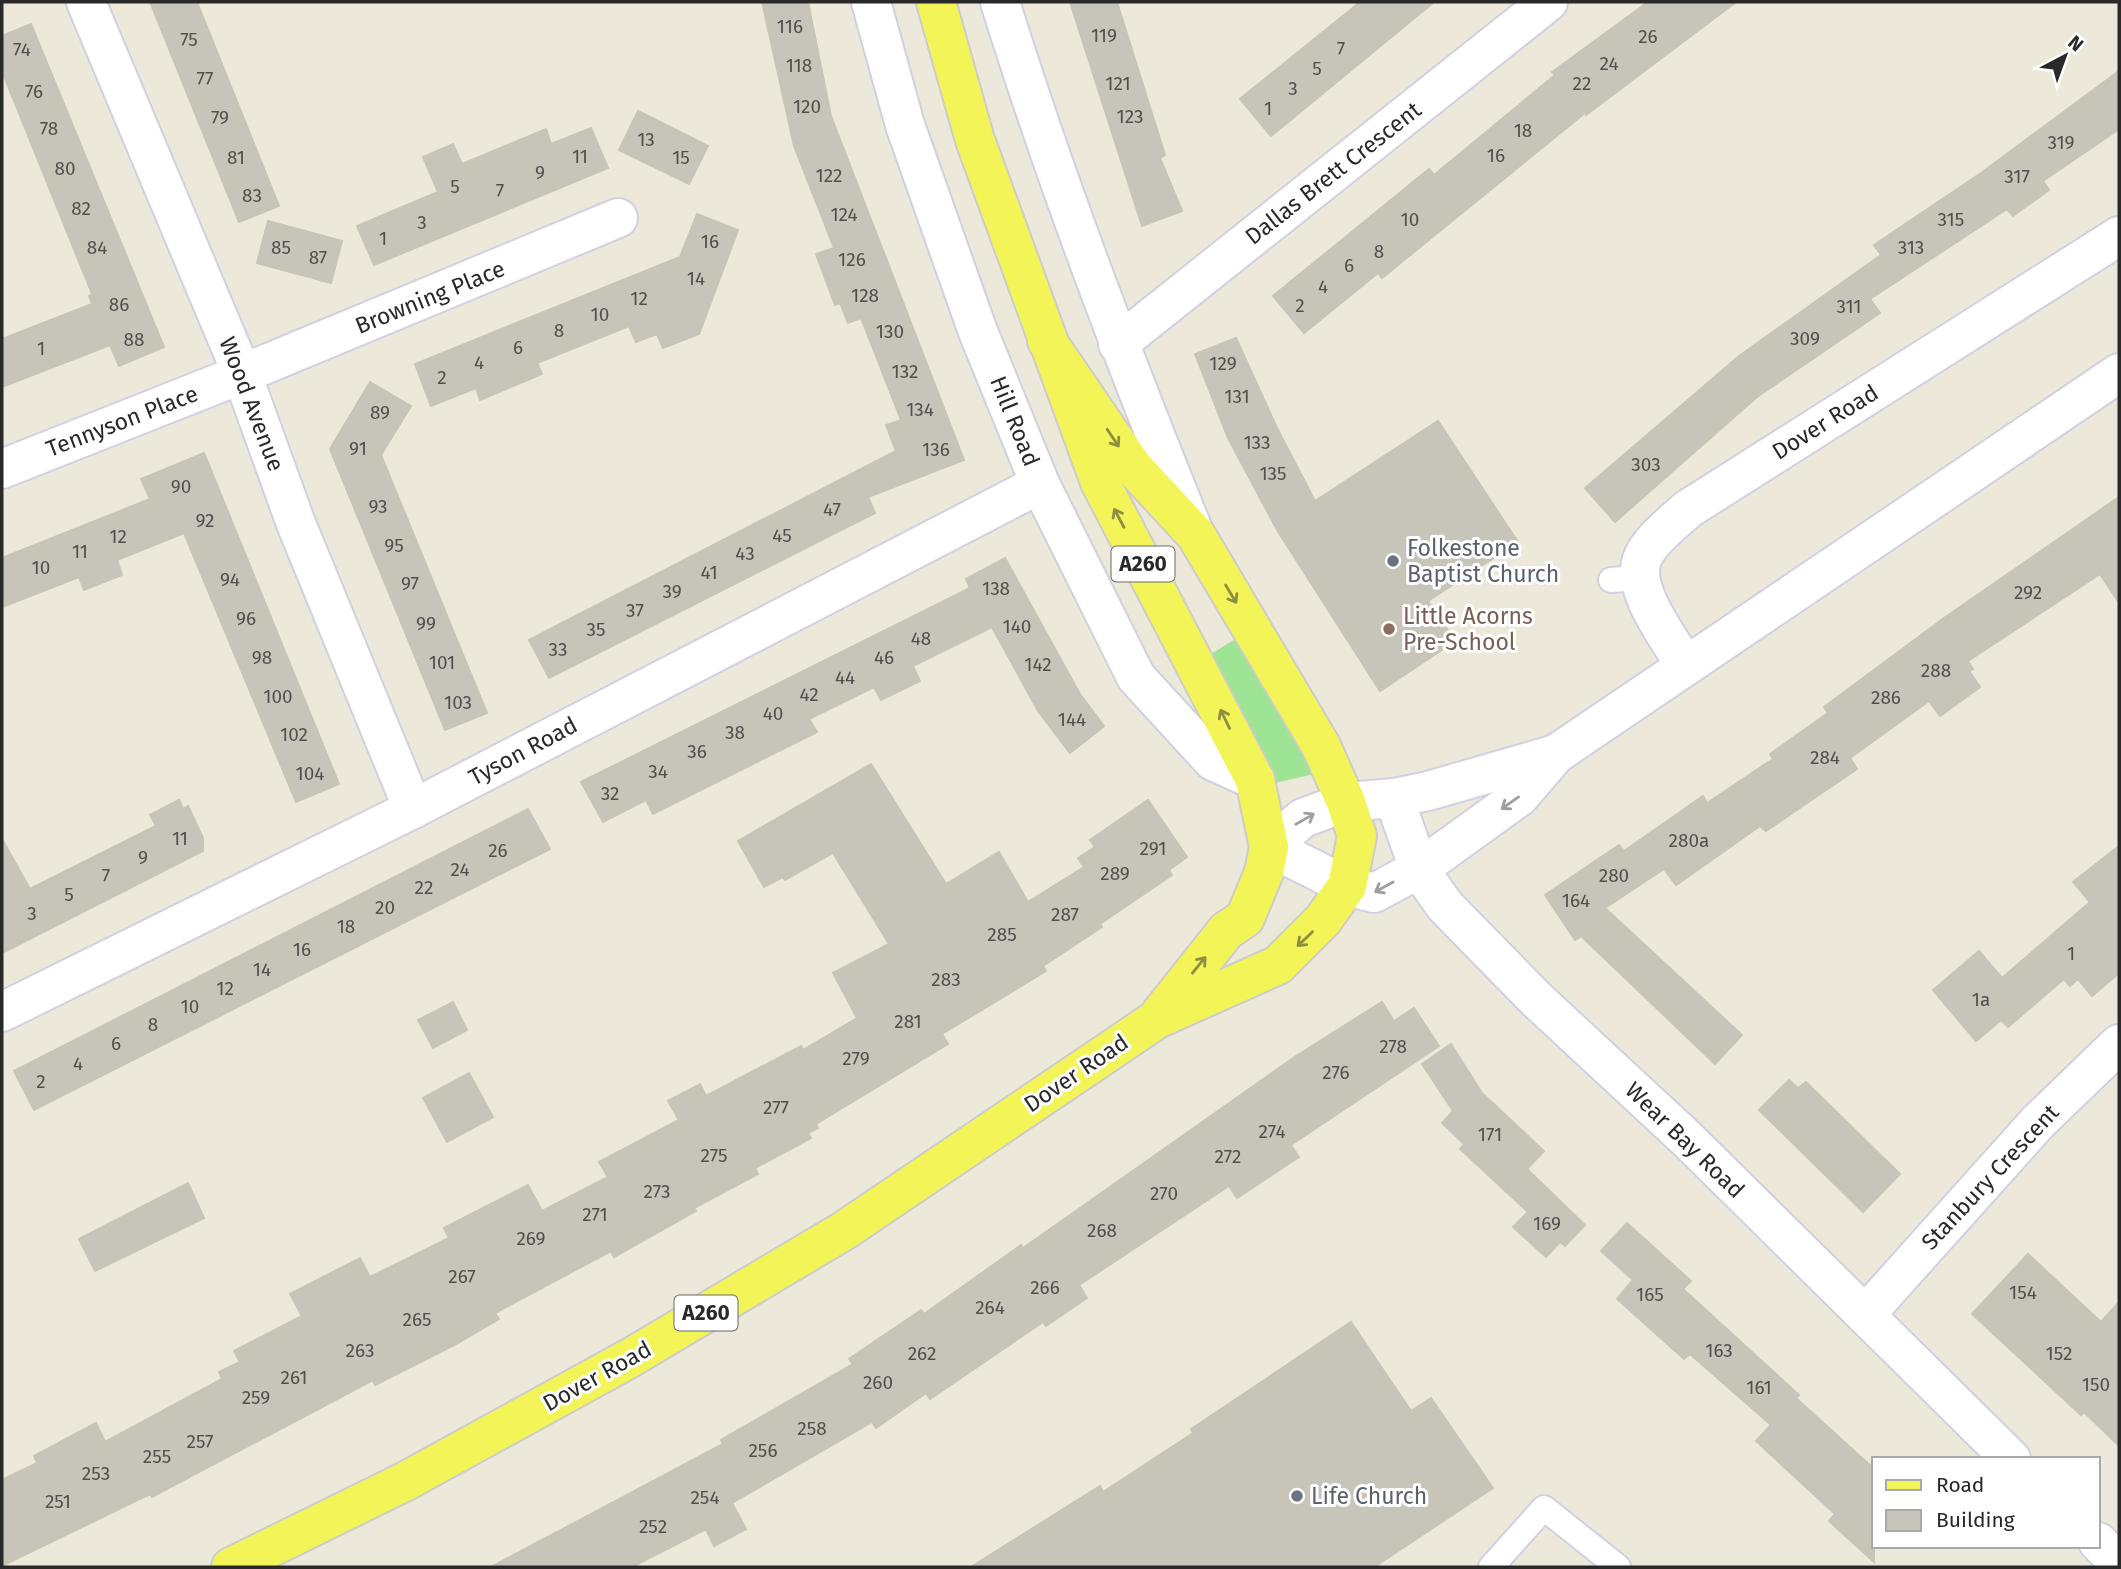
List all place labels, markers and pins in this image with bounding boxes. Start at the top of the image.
place label: Folkestone Baptist Church [1407,534,1559,588]
marker: Folkestone Baptist Church [1385,553,1401,569]
place label: Little Acorns Pre-School [1403,602,1533,656]
marker: Little Acorns Pre-School [1381,621,1397,637]
place label: Life Church [1311,1482,1427,1510]
marker: Life Church [1289,1488,1305,1504]

